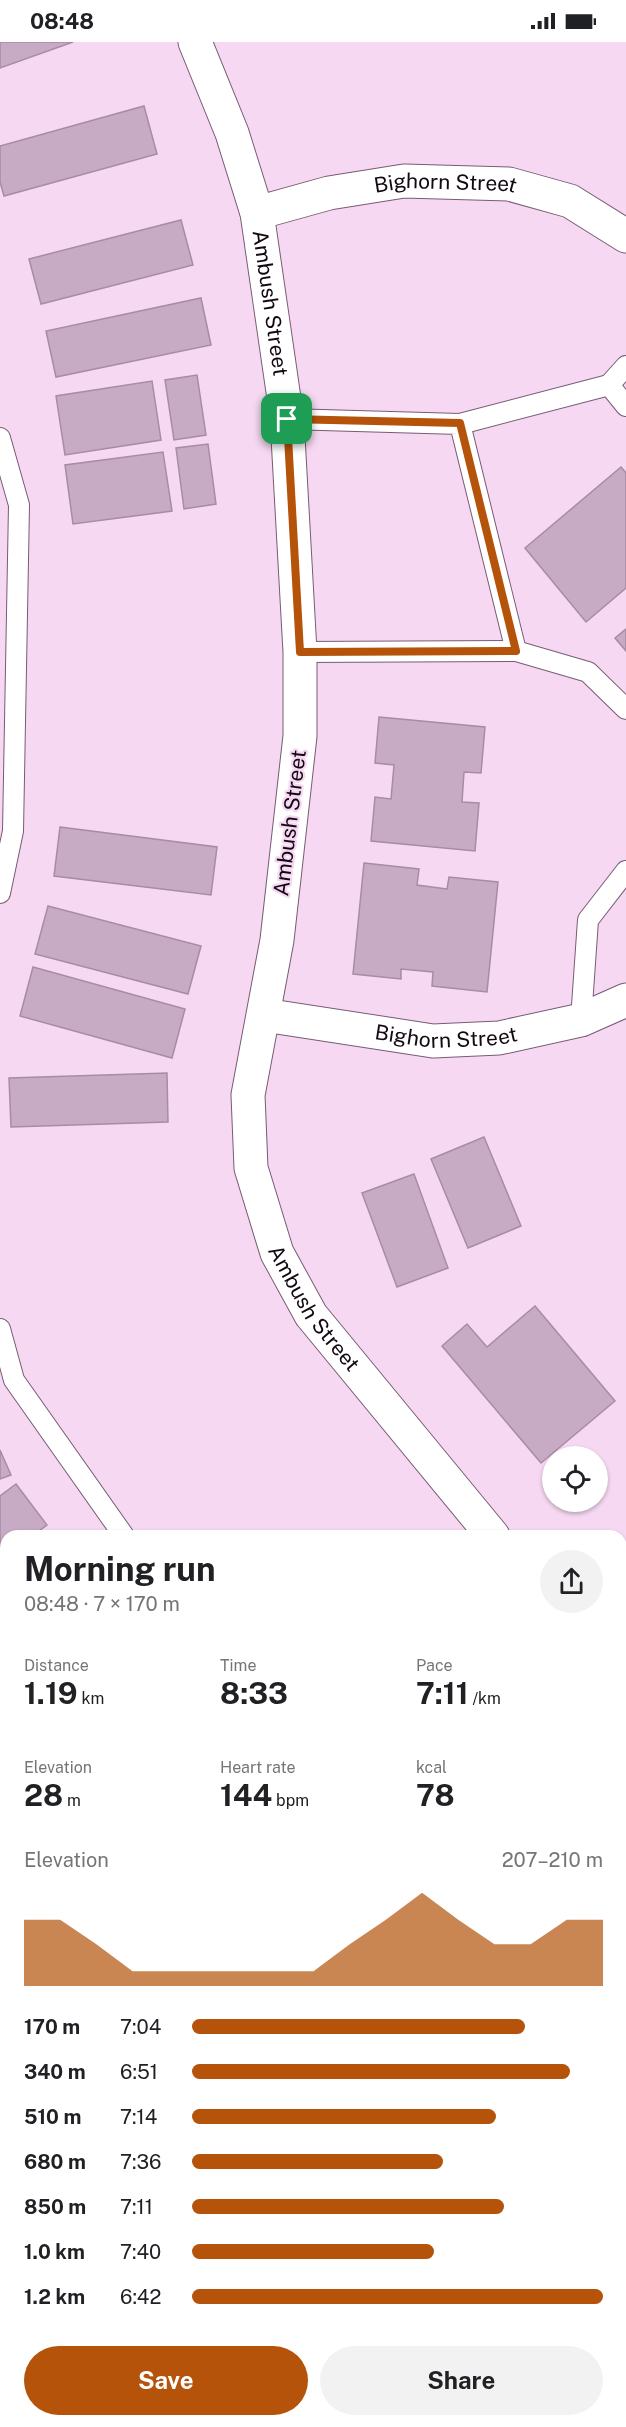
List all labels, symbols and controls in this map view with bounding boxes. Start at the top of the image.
text: 08:48 [30,8,94,34]
street label: Bighorn Street [372,168,520,198]
street label: Ambush Street [248,228,294,377]
pin [261,393,312,444]
icon: arrive [270,402,303,435]
street label: Ambush Street [268,748,311,897]
street label: Bighorn Street [373,1019,520,1053]
street label: Ambush Street [263,1241,365,1376]
map controls [542,1446,608,1512]
button: locate [542,1446,608,1512]
text: Morning run [24,1550,216,1588]
button: share [540,1550,603,1613]
text: 08:48 · 7 × 170 m [24,1592,180,1616]
text: Distance [24,1656,89,1675]
text: Time [220,1656,256,1675]
text: Pace [416,1656,453,1675]
text: 1.19 [24,1675,78,1711]
text: 8:33 [220,1675,288,1711]
text: 7:11 [416,1675,469,1711]
text: km [78,1689,104,1708]
text: /km [469,1689,501,1708]
text: Elevation [24,1758,92,1777]
text: Heart rate [220,1758,296,1777]
text: kcal [416,1758,447,1777]
text: 28 [24,1777,63,1813]
text: 144 [220,1777,272,1813]
text: 78 [416,1777,455,1813]
text: m [63,1791,81,1810]
text: bpm [272,1791,309,1810]
text: Elevation [24,1848,109,1872]
text: 207–210 m [502,1848,603,1872]
text: 170 m [24,2015,80,2039]
text: 7:04 [120,2015,161,2039]
text: 340 m [24,2060,86,2084]
text: 6:51 [120,2060,158,2084]
text: 510 m [24,2105,81,2129]
text: 7:14 [120,2105,157,2129]
text: 680 m [24,2150,86,2174]
text: 7:36 [120,2150,161,2174]
text: 850 m [24,2195,86,2219]
text: 7:11 [120,2195,153,2219]
text: 1.0 km [24,2240,85,2264]
text: 7:40 [120,2240,161,2264]
text: 1.2 km [24,2285,85,2309]
text: 6:42 [120,2285,161,2309]
button: Save [24,2346,308,2415]
button: Share [320,2346,603,2415]

